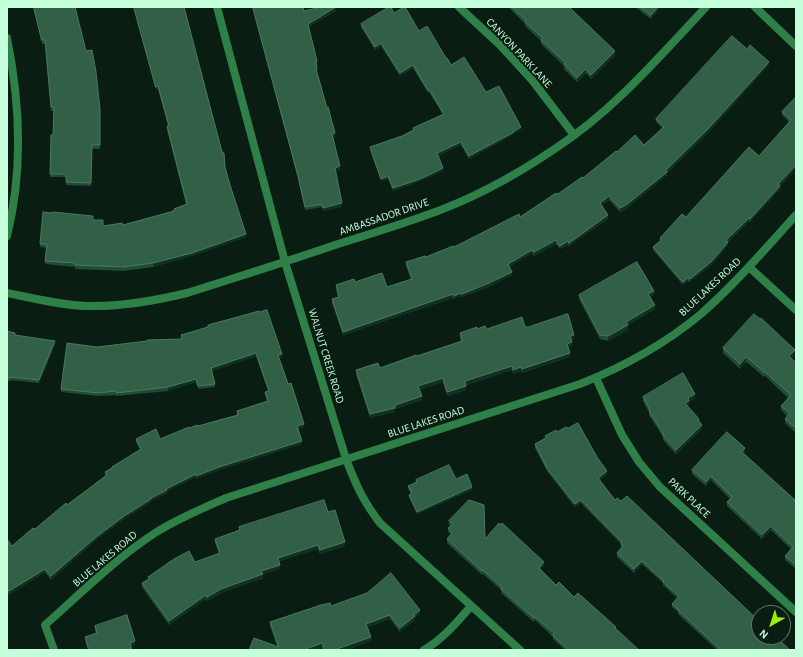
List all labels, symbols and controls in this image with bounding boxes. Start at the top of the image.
street label: CANYON PARK LANE [483,15,555,91]
street label: AMBASSADOR DRIVE [338,196,430,238]
street label: BLUE LAKES ROAD [676,255,744,319]
street label: WALNUT CREEK ROAD [305,307,347,405]
street label: BLUE LAKES ROAD [386,403,466,441]
street label: PARK PLACE [665,475,713,521]
street label: BLUE LAKES ROAD [70,528,140,590]
north arrow [751,605,791,645]
text: N [757,627,770,641]

